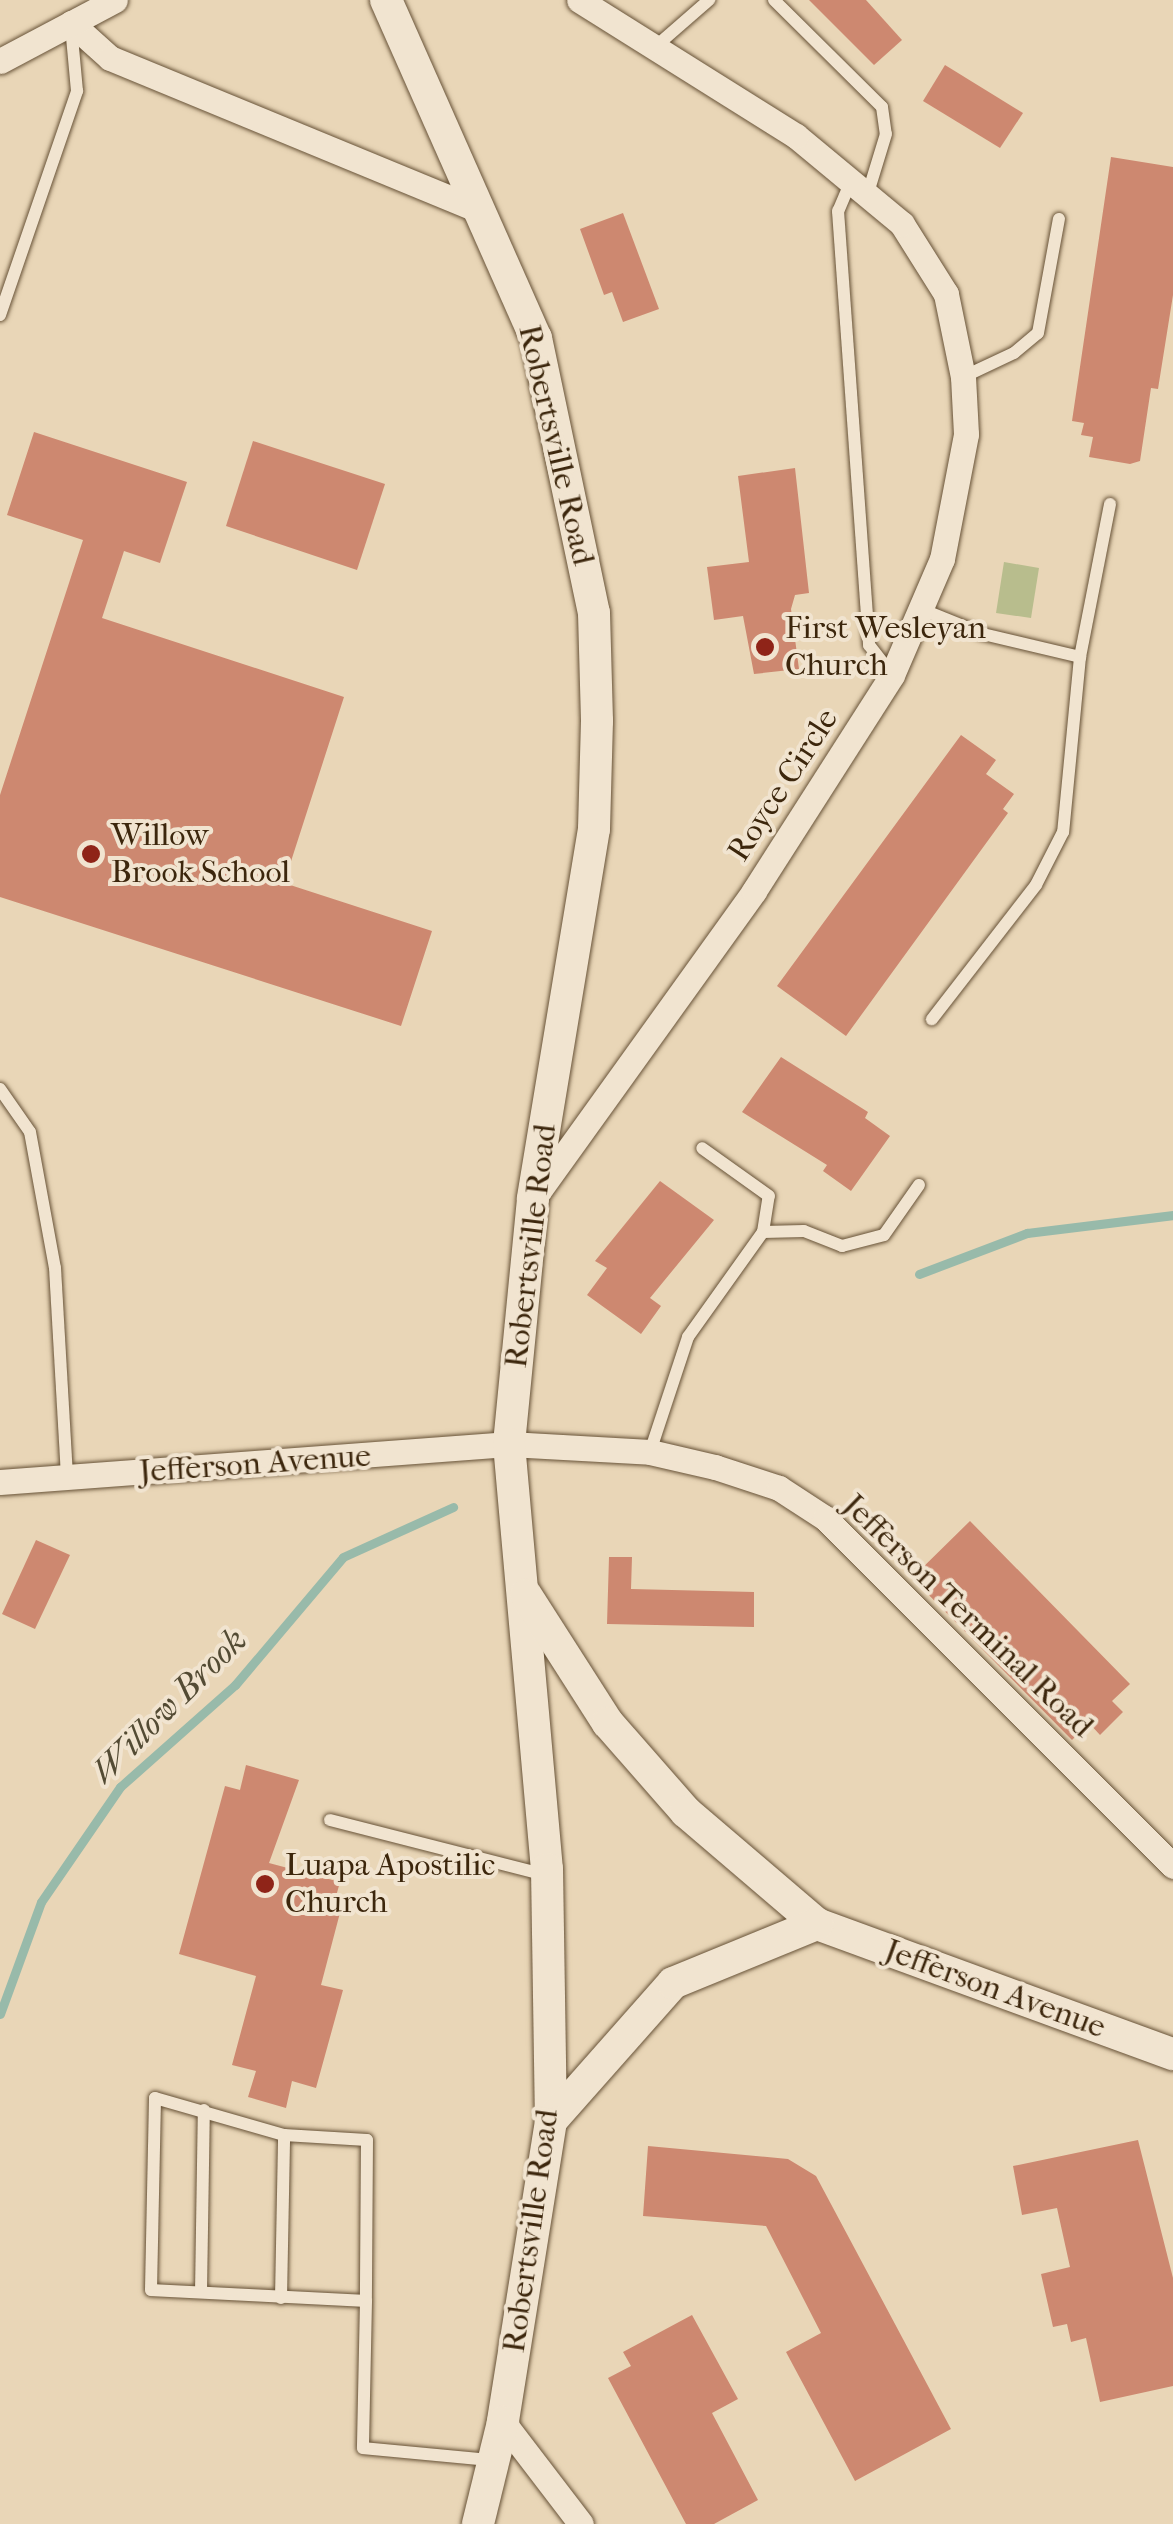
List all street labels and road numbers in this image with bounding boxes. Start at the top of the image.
street label: Robertsville Road [510,321,602,569]
street label: Royce Circle [720,702,846,868]
street label: Robertsville Road [497,1122,565,1370]
street label: Jefferson Avenue [138,1437,372,1491]
street label: Jefferson Terminal Road [835,1486,1101,1746]
street label: Jefferson Avenue [879,1931,1111,2047]
street label: Robertsville Road [495,2107,567,2355]

